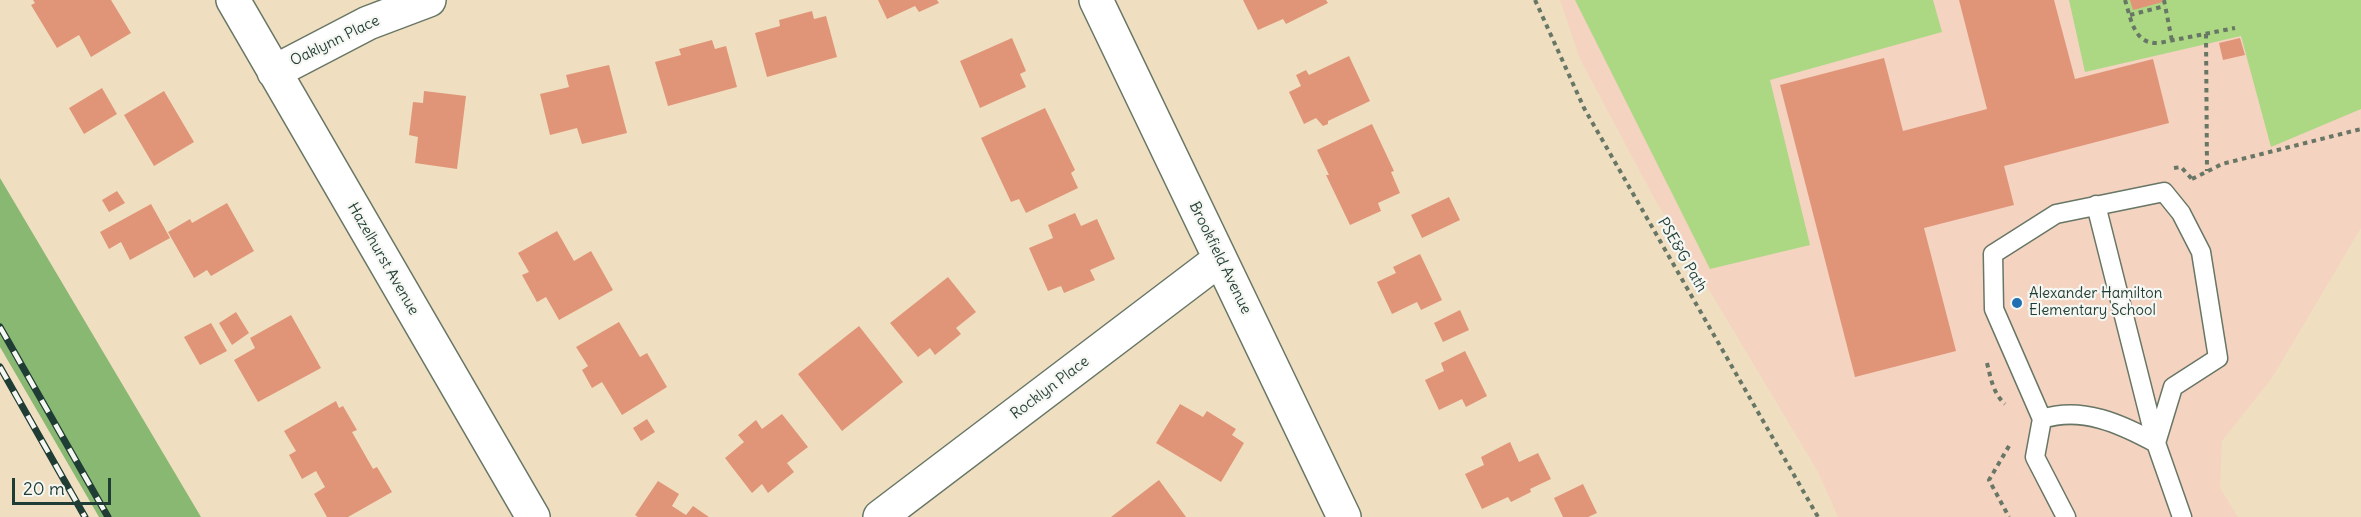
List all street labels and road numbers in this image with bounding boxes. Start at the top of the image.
street label: Oaklynn Place [287,12,383,70]
street label: Brookfield Avenue [1185,199,1255,317]
street label: Hazelhurst Avenue [343,200,423,318]
street label: PSE&G Path [1653,215,1711,295]
street label: Rocklyn Place [1007,353,1093,423]

